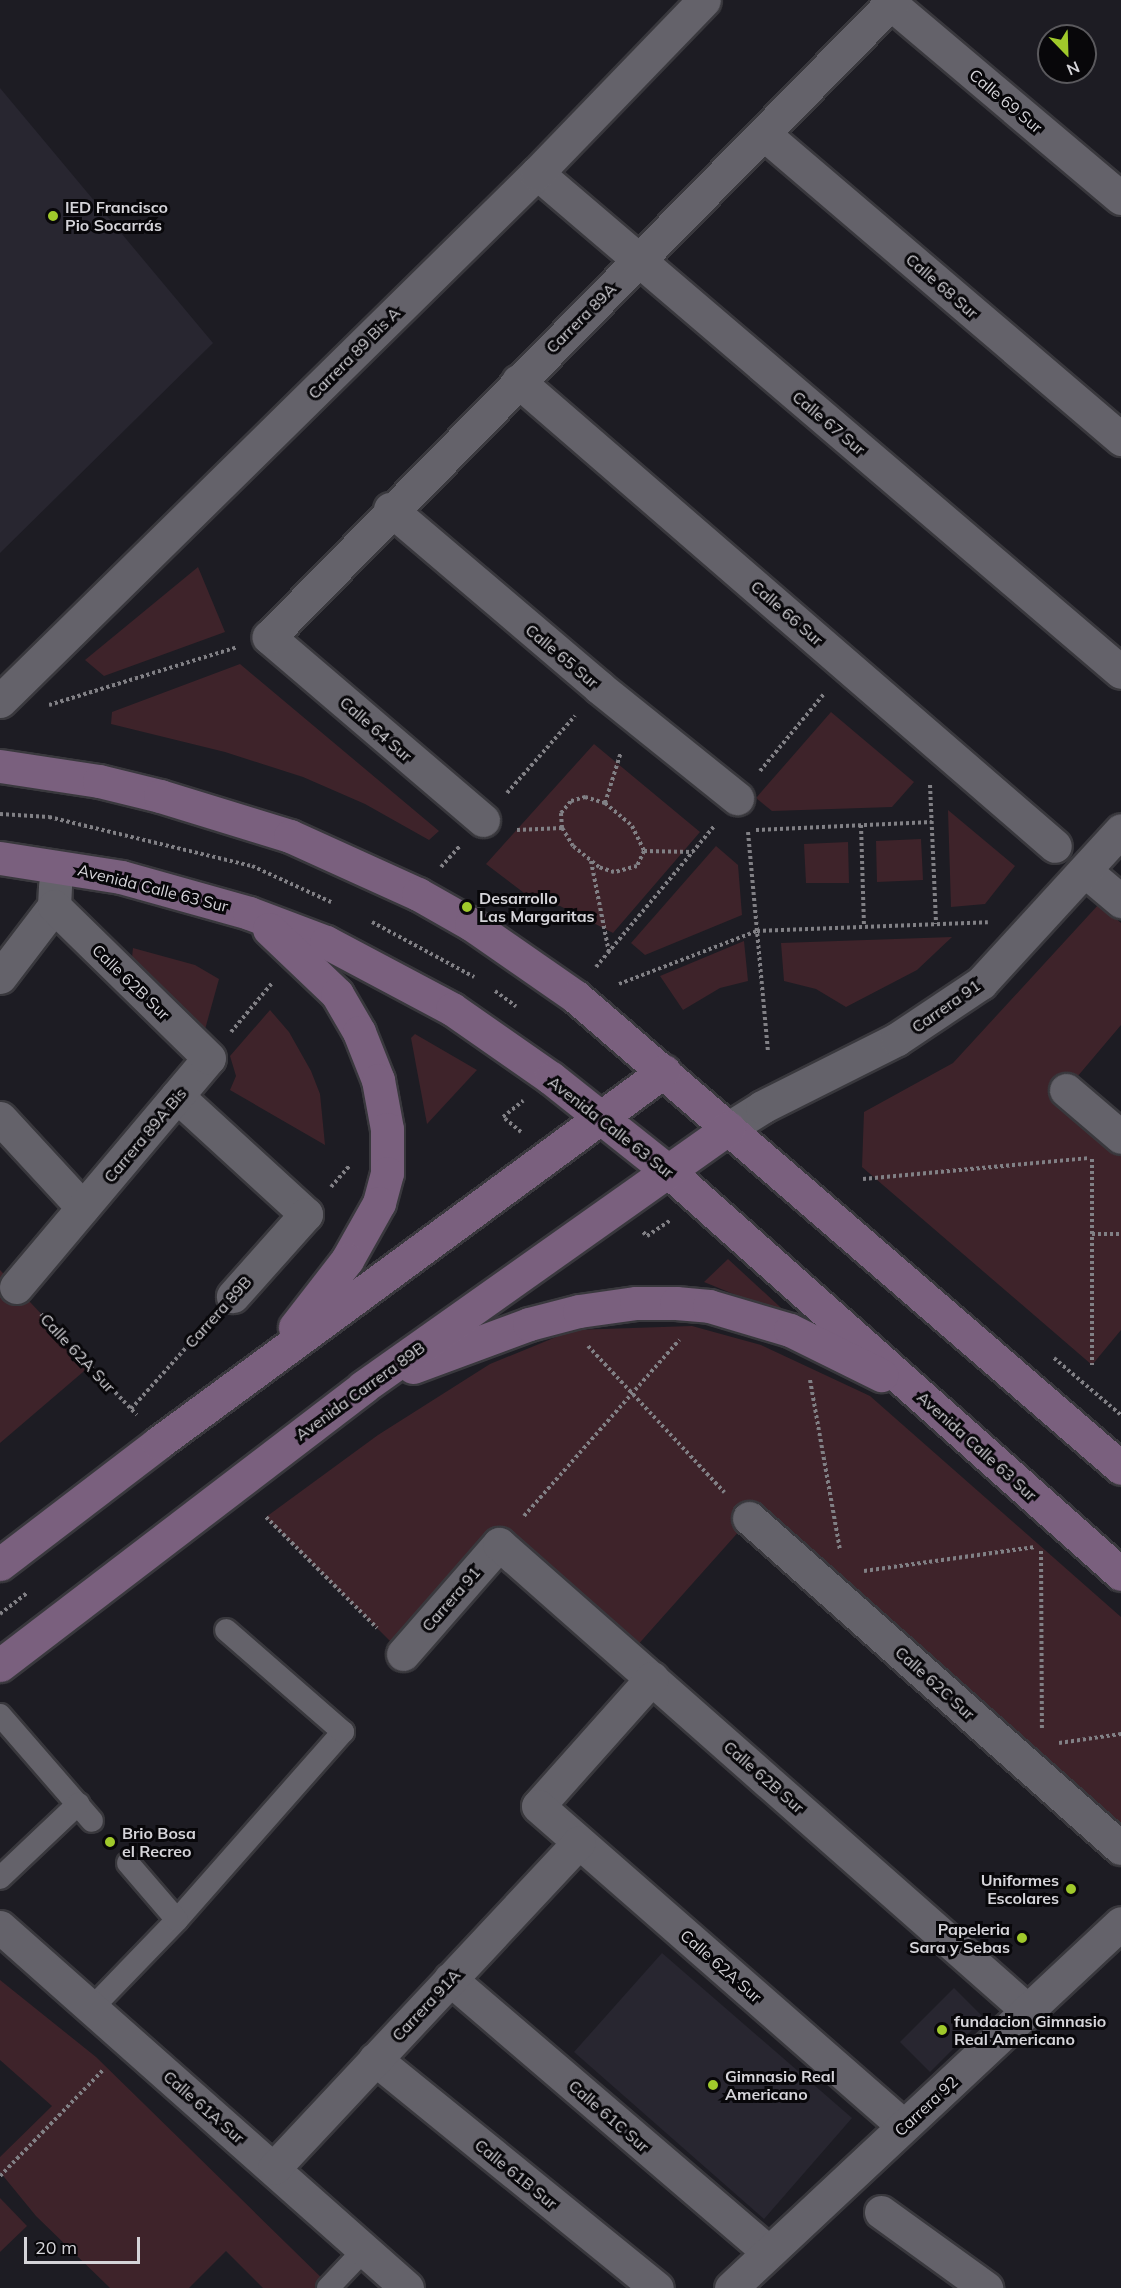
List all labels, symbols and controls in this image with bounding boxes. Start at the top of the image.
north arrow [1037,24,1097,84]
text: N [1064,57,1083,80]
street label: Calle 69 Sur [966,65,1046,137]
place label: IED Francisco Pio Socarrás [65,197,168,235]
marker: IED Francisco Pio Socarrás [46,209,60,223]
street label: Calle 68 Sur [902,250,982,322]
street label: Carrera 89A [542,279,620,357]
street label: Carrera 89 Bis A [304,303,404,403]
street label: Calle 67 Sur [789,387,869,459]
street label: Calle 66 Sur [747,577,827,649]
street label: Calle 65 Sur [522,620,602,692]
street label: Calle 64 Sur [336,693,416,765]
street label: Avenida Calle 63 Sur [76,860,230,916]
place label: Desarrollo Las Margaritas [479,888,595,926]
marker: Desarrollo Las Margaritas [460,900,474,914]
street label: Calle 62B Sur [88,940,174,1024]
street label: Carrera 91 [908,975,984,1037]
street label: Avenida Calle 63 Sur [544,1072,678,1182]
street label: Carrera 89A Bis [100,1084,190,1186]
street label: Carrera 89B [181,1272,255,1352]
street label: Calle 62A Sur [37,1310,119,1396]
street label: Avenida Carrera 89B [292,1338,428,1444]
street label: Avenida Calle 63 Sur [913,1387,1041,1505]
street label: Carrera 91 [418,1563,484,1635]
street label: Calle 62C Sur [891,1642,979,1724]
street label: Calle 62B Sur [720,1737,808,1817]
place label: Brio Bosa el Recreo [122,1823,196,1861]
marker: Brio Bosa el Recreo [103,1835,117,1849]
place label: Uniformes Escolares [981,1870,1059,1908]
marker: Uniformes Escolares [1064,1882,1078,1896]
place label: Papeleria Sara y Sebas [909,1919,1010,1957]
street label: Calle 62A Sur [677,1926,765,2006]
marker: Papeleria Sara y Sebas [1015,1931,1029,1945]
street label: Carrera 91A [388,1965,464,2045]
place label: fundacion Gimnasio Real Americano [954,2011,1106,2049]
marker: fundacion Gimnasio Real Americano [935,2023,949,2037]
place label: Gimnasio Real Americano [725,2066,835,2104]
street label: Calle 61A Sur [160,2067,248,2147]
street label: Carrera 92 [890,2072,962,2140]
street label: Calle 61C Sur [565,2076,653,2156]
marker: Gimnasio Real Americano [706,2078,720,2092]
street label: Calle 61B Sur [471,2135,561,2213]
scale bar [27,2225,142,2263]
text: 20 m [35,2236,77,2259]

